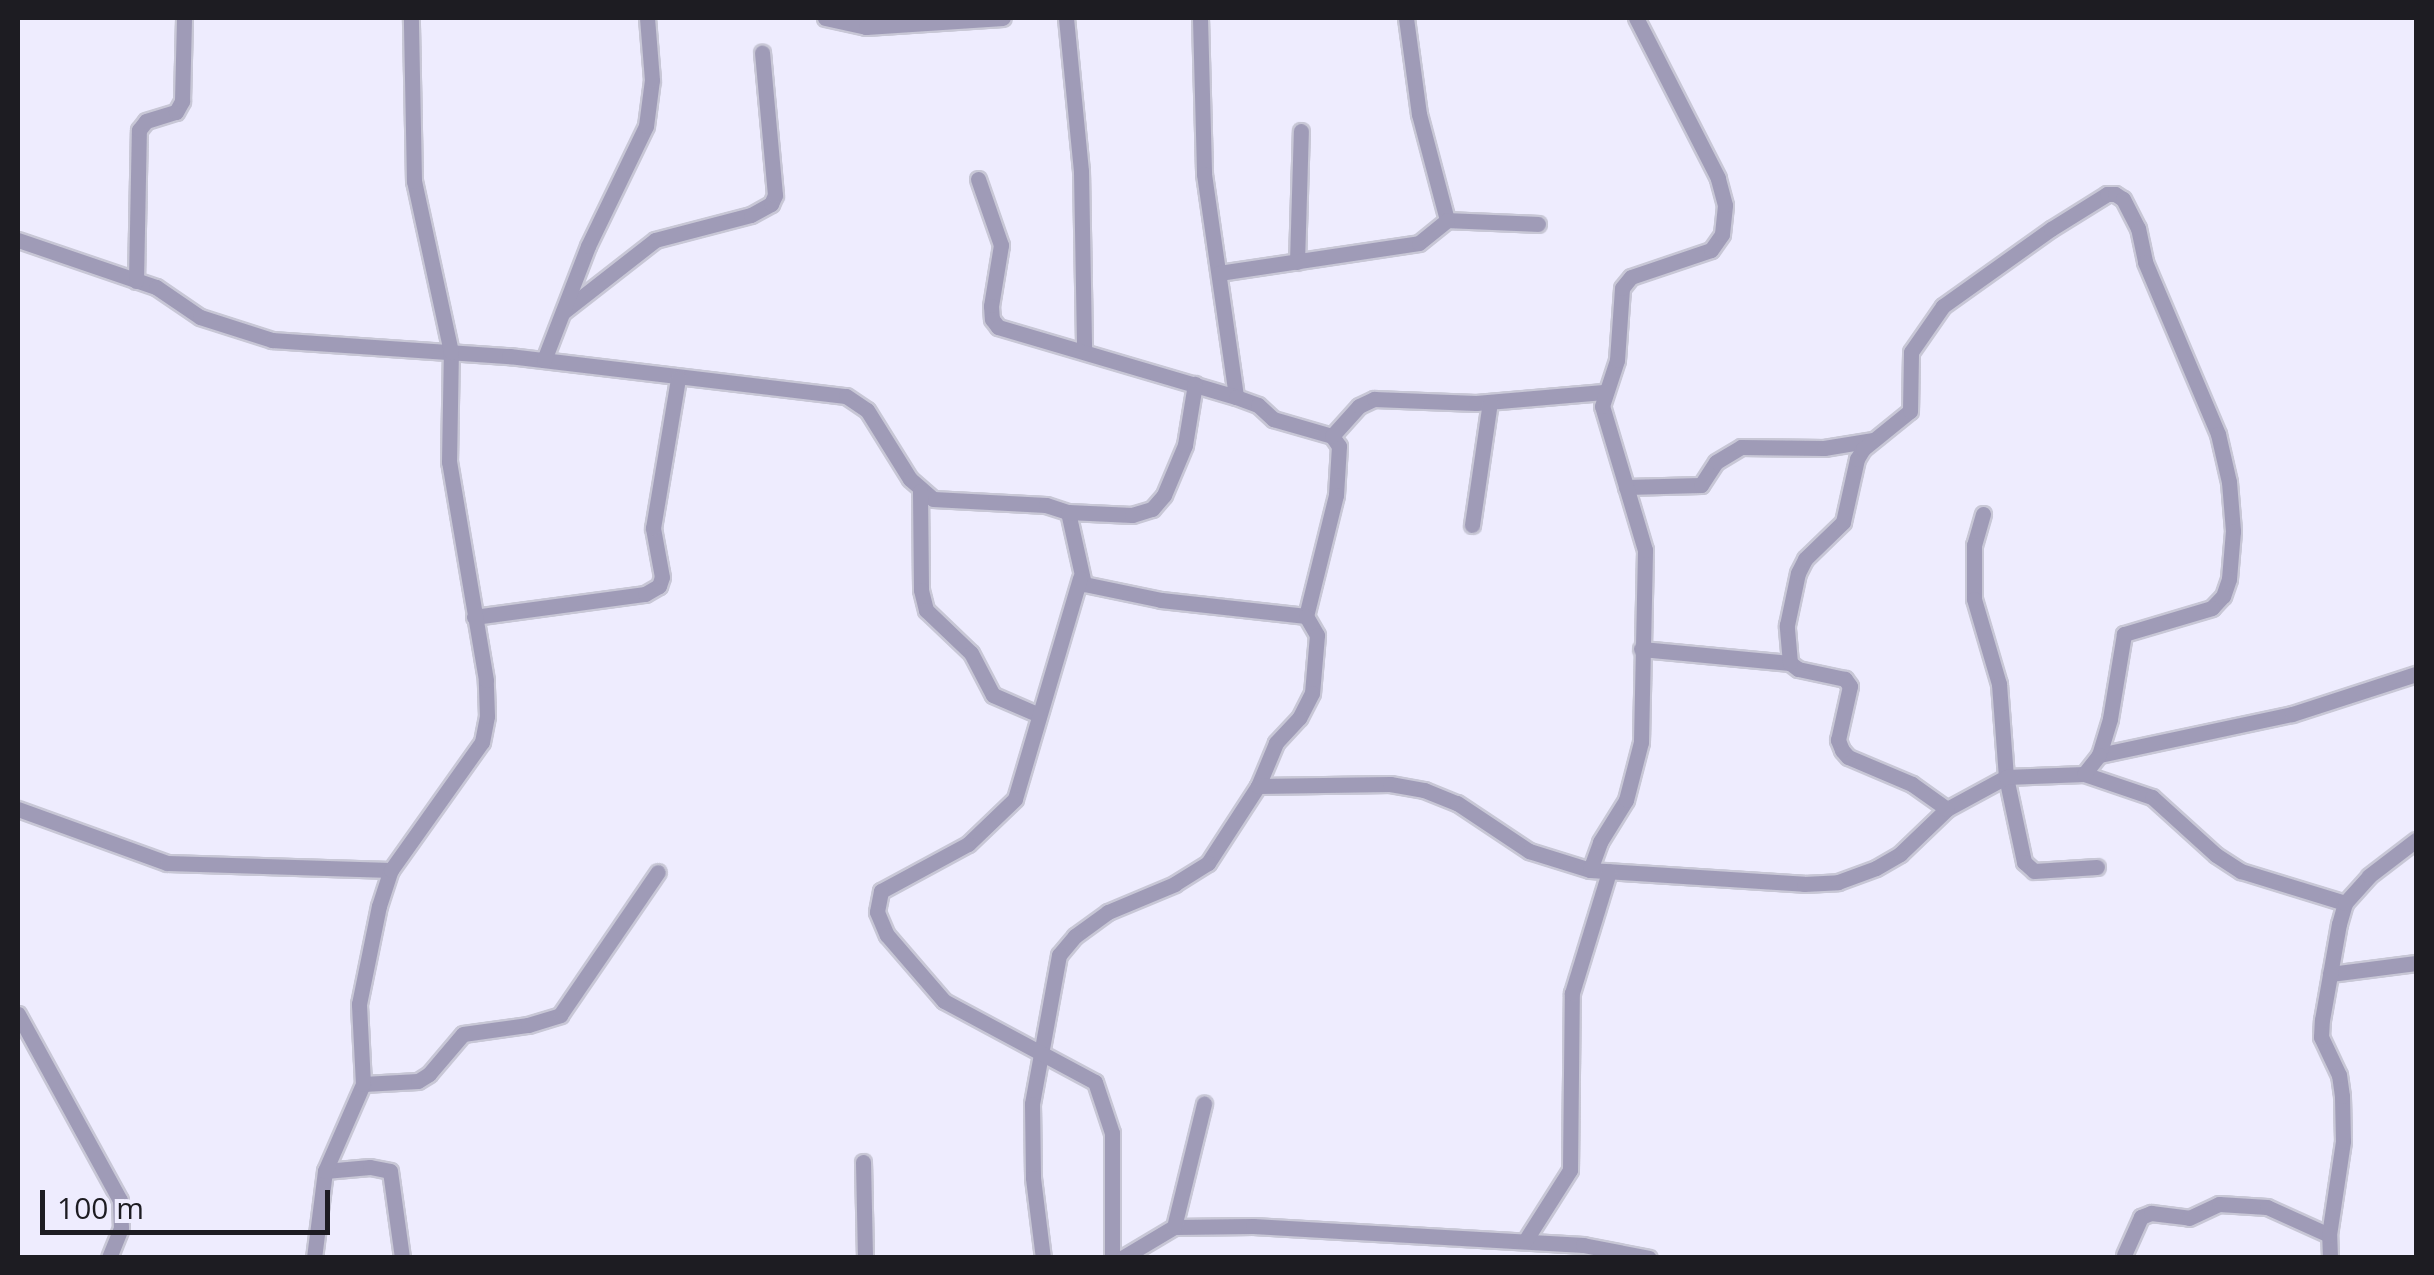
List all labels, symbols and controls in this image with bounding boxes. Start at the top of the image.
scale bar [45,1170,335,1232]
text: 100 m [57,1187,144,1228]

